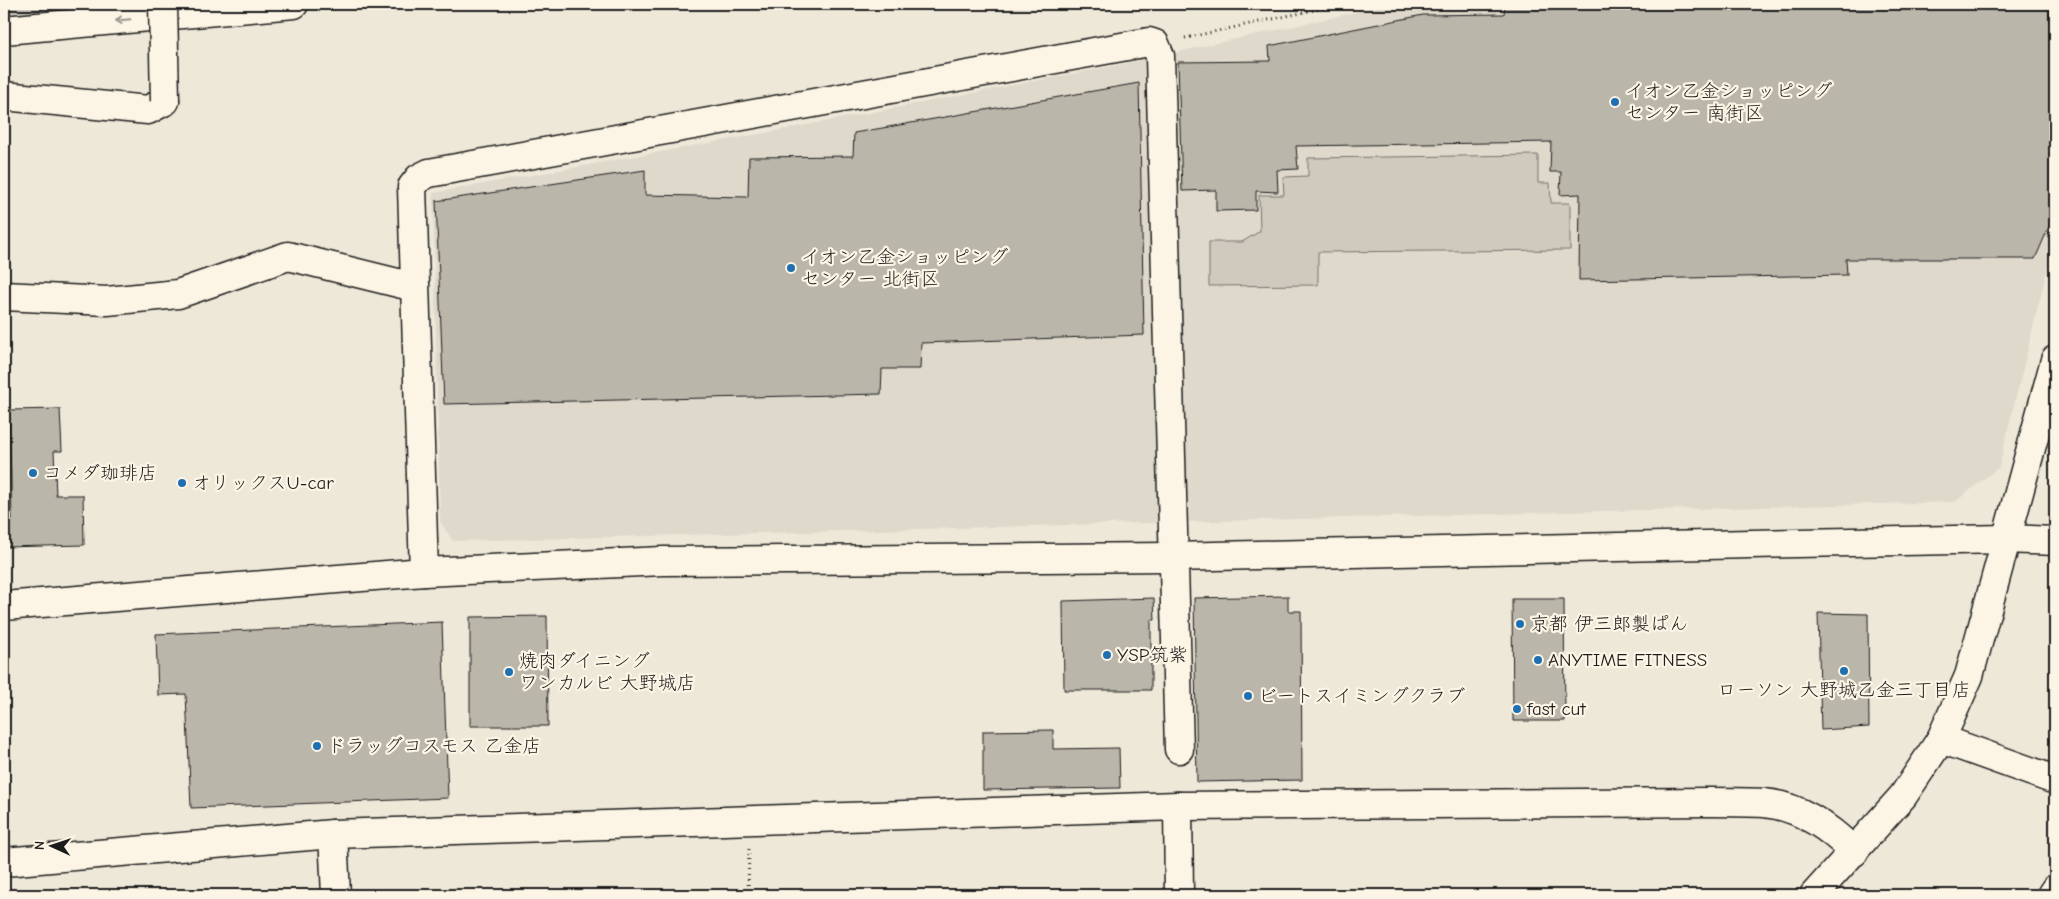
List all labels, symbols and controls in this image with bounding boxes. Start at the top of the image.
one-way arrow [116,15,132,25]
place label: イオン乙金ショッピング センター 南街区 [1625,80,1832,124]
marker: イオン乙金ショッピング センター 南街区 [1609,96,1621,108]
place label: イオン乙金ショッピング センター 北街区 [801,246,1008,290]
marker: イオン乙金ショッピング センター 北街区 [785,262,797,274]
place label: コメダ珈琲店 [43,462,157,484]
marker: コメダ珈琲店 [27,467,39,479]
place label: オリックスU-car [192,472,334,494]
marker: オリックスU-car [176,477,188,489]
place label: 京都 伊三郎製ぱん [1530,613,1688,635]
marker: 京都 伊三郎製ぱん [1514,618,1526,630]
place label: YSP筑紫 [1117,644,1187,666]
marker: YSP筑紫 [1101,649,1113,661]
place label: ANYTIME FITNESS [1548,649,1707,671]
place label: 焼肉ダイニング ワンカルビ 大野城店 [519,650,696,694]
marker: ANYTIME FITNESS [1532,654,1544,666]
marker: ローソン 大野城乙金三丁目店 [1838,665,1850,677]
marker: 焼肉ダイニング ワンカルビ 大野城店 [503,666,515,678]
place label: ローソン 大野城乙金三丁目店 [1717,679,1971,701]
place label: ビートスイミングクラブ [1258,685,1465,707]
marker: ビートスイミングクラブ [1242,690,1254,702]
place label: fast cut [1526,698,1586,720]
marker: fast cut [1511,703,1523,715]
place label: ドラッグコスモス 乙金店 [327,735,541,757]
marker: ドラッグコスモス 乙金店 [311,740,323,752]
north arrow [28,822,78,872]
text: N [31,840,48,850]

